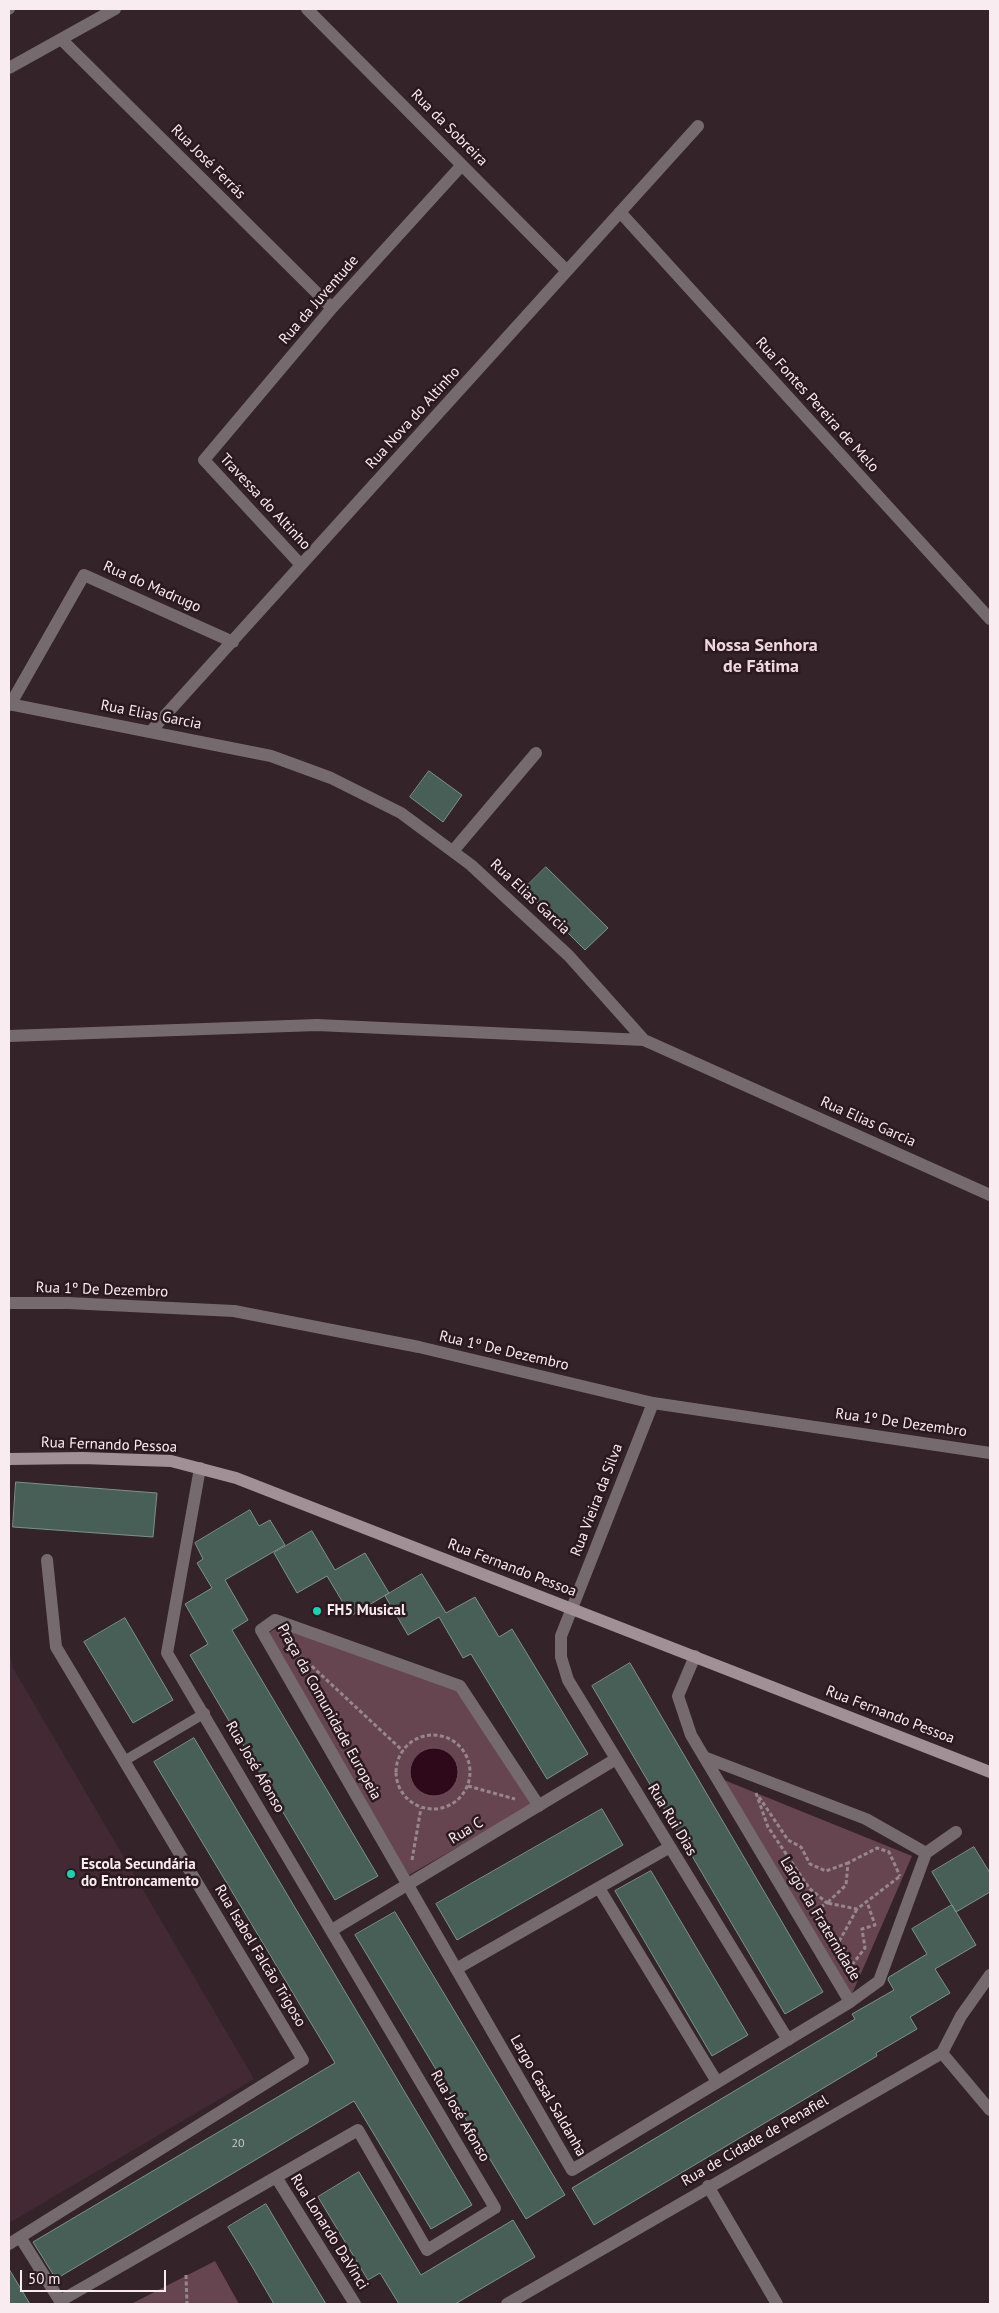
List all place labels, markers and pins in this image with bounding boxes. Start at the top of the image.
place label: FH5 Musical [327,1602,405,1620]
marker: FH5 Musical [311,1605,323,1617]
place label: Escola Secundária do Entroncamento [81,1856,199,1891]
marker: Escola Secundária do Entroncamento [65,1868,77,1880]

